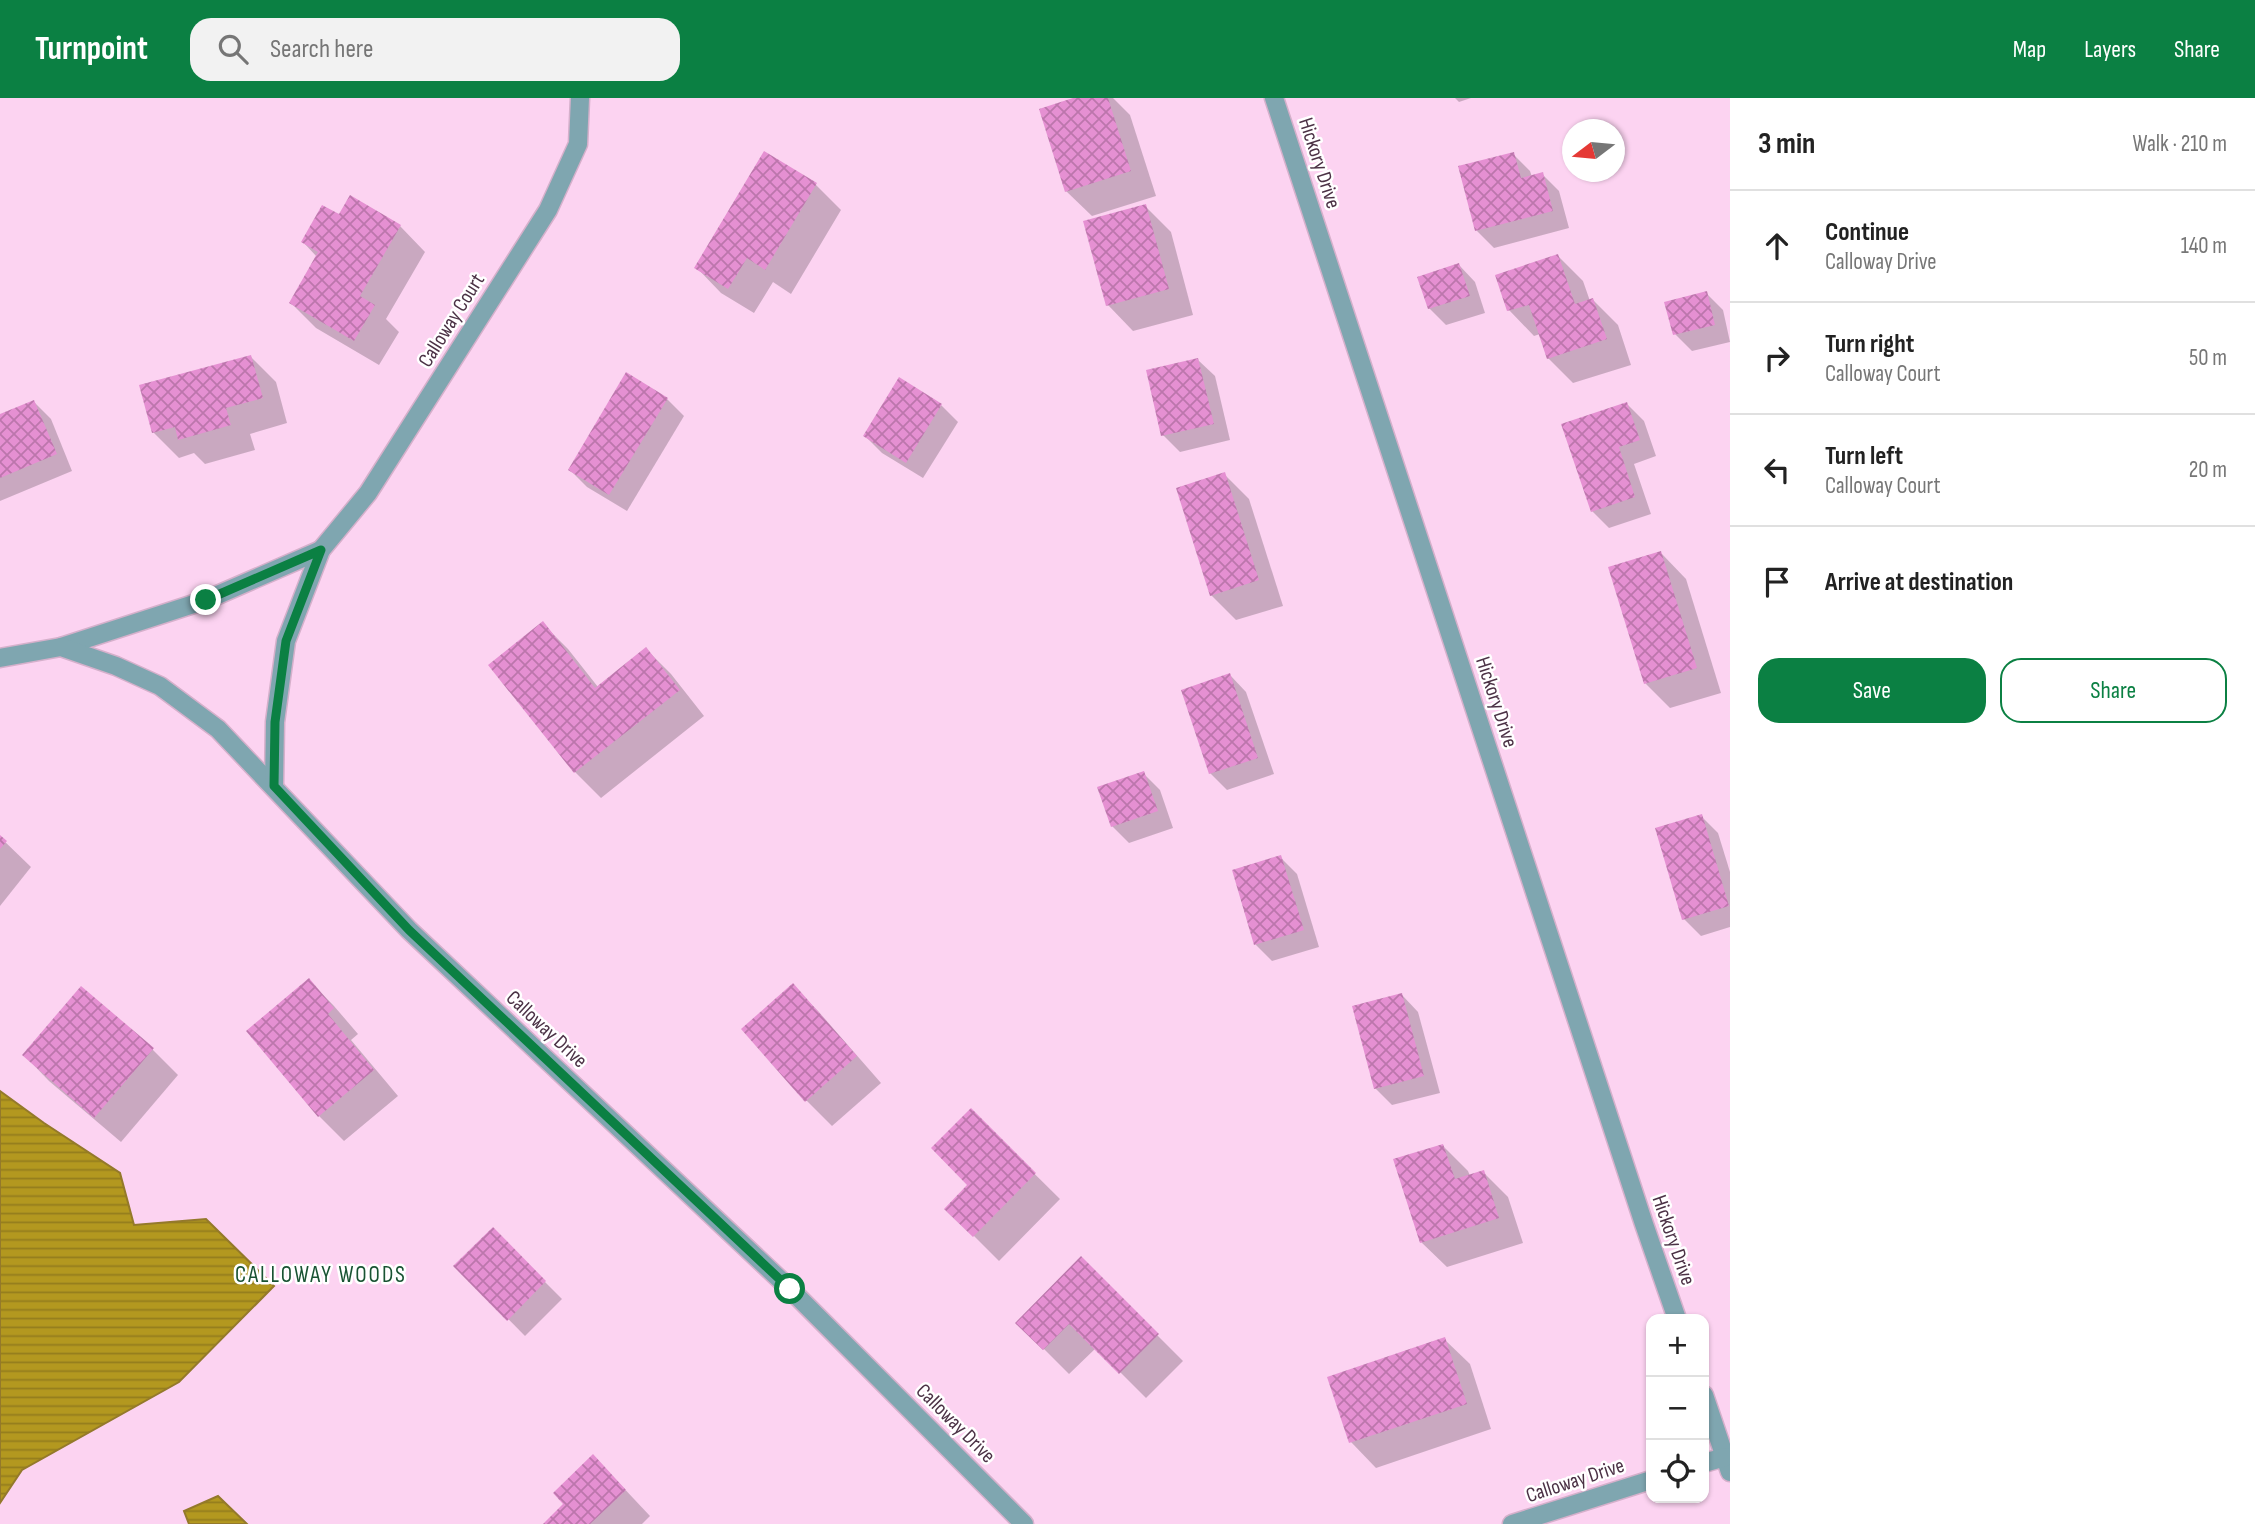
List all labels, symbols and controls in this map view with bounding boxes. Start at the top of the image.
search box [190,18,680,81]
text: Turnpoint [35,29,148,69]
icon: search [214,30,252,68]
text: Search here [270,34,373,65]
text: Map [2013,35,2046,64]
text: Layers [2084,35,2136,64]
text: Share [2174,35,2220,64]
street label: Hickory Drive [1293,115,1346,212]
north arrow [1562,119,1625,182]
text: 3 min [1758,126,1815,162]
text: Walk · 210 m [2133,130,2227,158]
text: Continue [1825,217,1909,248]
icon: ahead [1758,227,1796,265]
text: 140 m [2181,232,2227,260]
text: Calloway Drive [1825,248,1937,276]
street label: Calloway Court [413,269,490,372]
text: Turn right [1825,329,1914,360]
icon: right [1758,339,1796,377]
text: 50 m [2189,344,2227,372]
text: Calloway Court [1825,360,1940,388]
text: Turn left [1825,441,1903,472]
icon: left [1758,451,1796,489]
text: 20 m [2189,456,2227,484]
text: Calloway Court [1825,472,1940,500]
icon: arrive [1758,563,1796,601]
text: Arrive at destination [1825,567,2013,598]
route end [190,584,221,615]
street label: Hickory Drive [1470,654,1523,751]
button: Save [1758,658,1986,723]
button: Share [2000,658,2227,723]
street label: Calloway Drive [501,985,592,1073]
street label: Hickory Drive [1646,1192,1701,1289]
district label: CALLOWAY WOODS [235,1261,407,1289]
route start [774,1273,805,1304]
map controls [1646,1314,1709,1503]
button: + [1646,1314,1709,1377]
button: − [1646,1377,1709,1440]
street label: Calloway Drive [911,1378,1001,1468]
button: locate [1646,1440,1709,1503]
street label: Calloway Drive [1523,1453,1627,1508]

